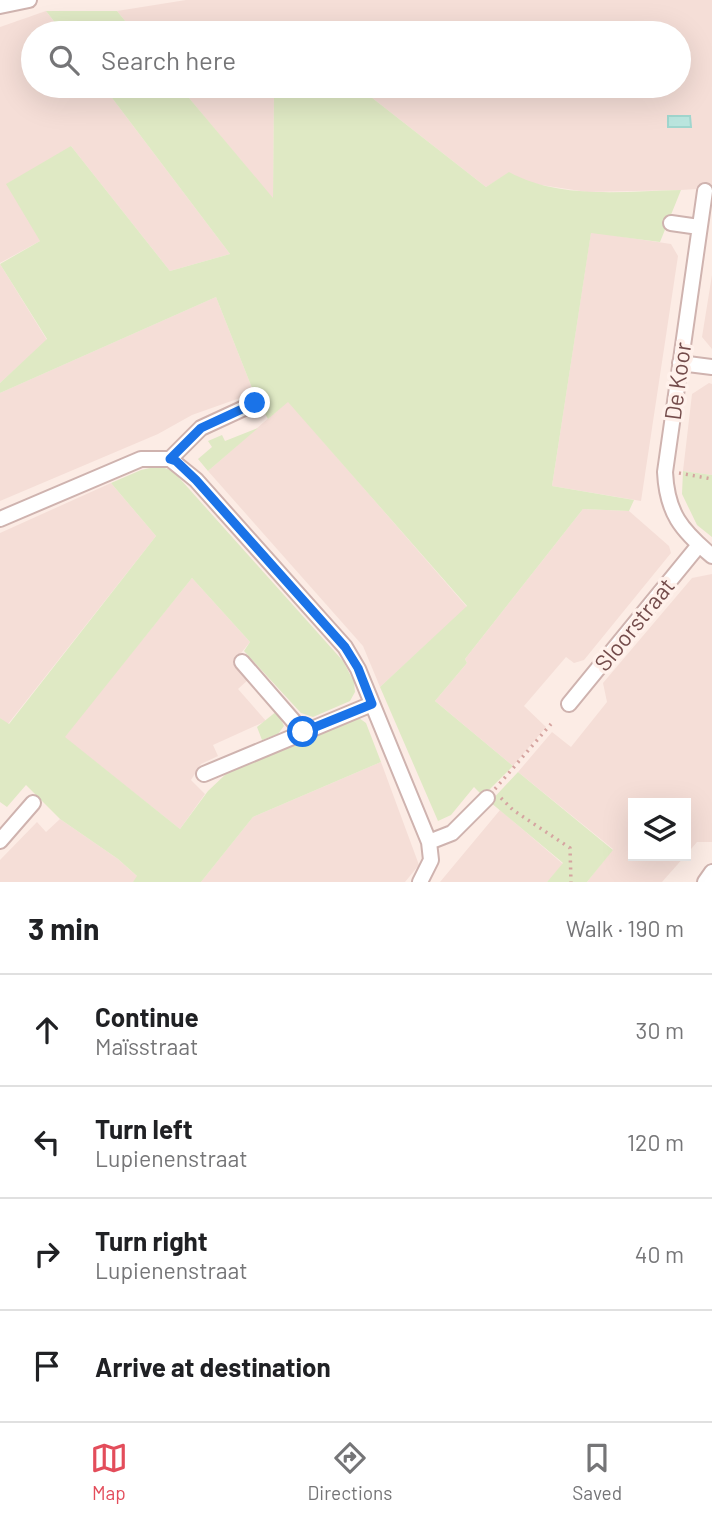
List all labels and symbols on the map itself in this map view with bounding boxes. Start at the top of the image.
street label: De Koor [658,340,696,422]
route end [239,387,270,418]
street label: Sloorstraat [588,572,680,676]
route start [287,716,318,747]

